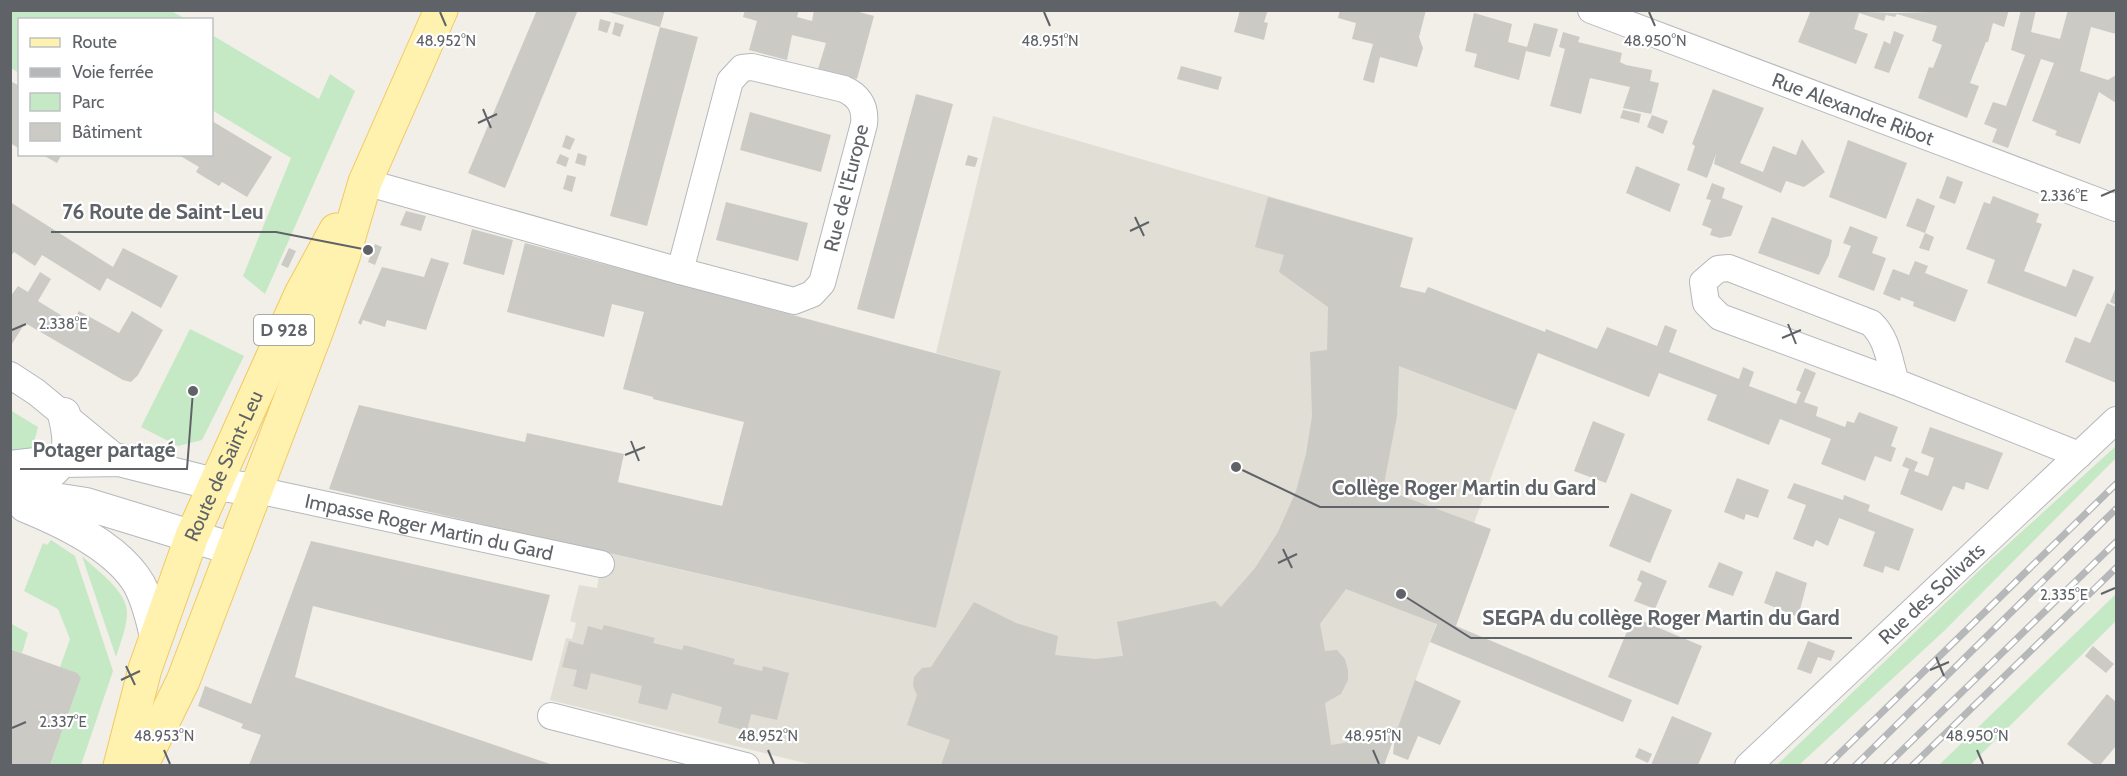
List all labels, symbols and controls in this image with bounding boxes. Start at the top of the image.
legend [18,18,213,156]
text: Route [72,31,117,53]
text: 48.952°N [416,32,476,50]
text: 48.951°N [1021,32,1079,50]
text: 48.950°N [1624,32,1686,50]
text: Voie ferrée [72,61,153,83]
street label: Rue Alexandre Ribot [1769,67,1937,150]
text: Parc [72,91,104,113]
text: Bâtiment [72,121,142,143]
street label: Rue de l'Europe [819,122,873,254]
text: 2.336°E [2040,187,2088,205]
callout: 76 Route de Saint-Leu [51,193,276,232]
text: 76 Route de Saint-Leu [62,199,264,224]
text: 2.338°E [39,315,87,333]
road number: D 928 [254,315,314,345]
street label: Route de Saint-Leu [179,387,268,545]
callout: Potager partagé [20,430,187,469]
text: Potager partagé [32,437,176,462]
callout: Collège Roger Martin du Gard [1320,468,1609,507]
text: Collège Roger Martin du Gard [1332,475,1596,500]
street label: Impasse Roger Martin du Gard [303,489,555,565]
street label: Rue des Solivats [1873,538,1990,649]
text: 2.335°E [2040,586,2088,604]
callout: SEGPA du collège Roger Martin du Gard [1471,599,1852,638]
text: SEGPA du collège Roger Martin du Gard [1482,605,1840,630]
text: 2.337°E [39,713,87,731]
text: 48.953°N [134,727,194,745]
text: 48.952°N [738,727,798,745]
text: 48.951°N [1344,727,1402,745]
text: 48.950°N [1946,727,2008,745]

